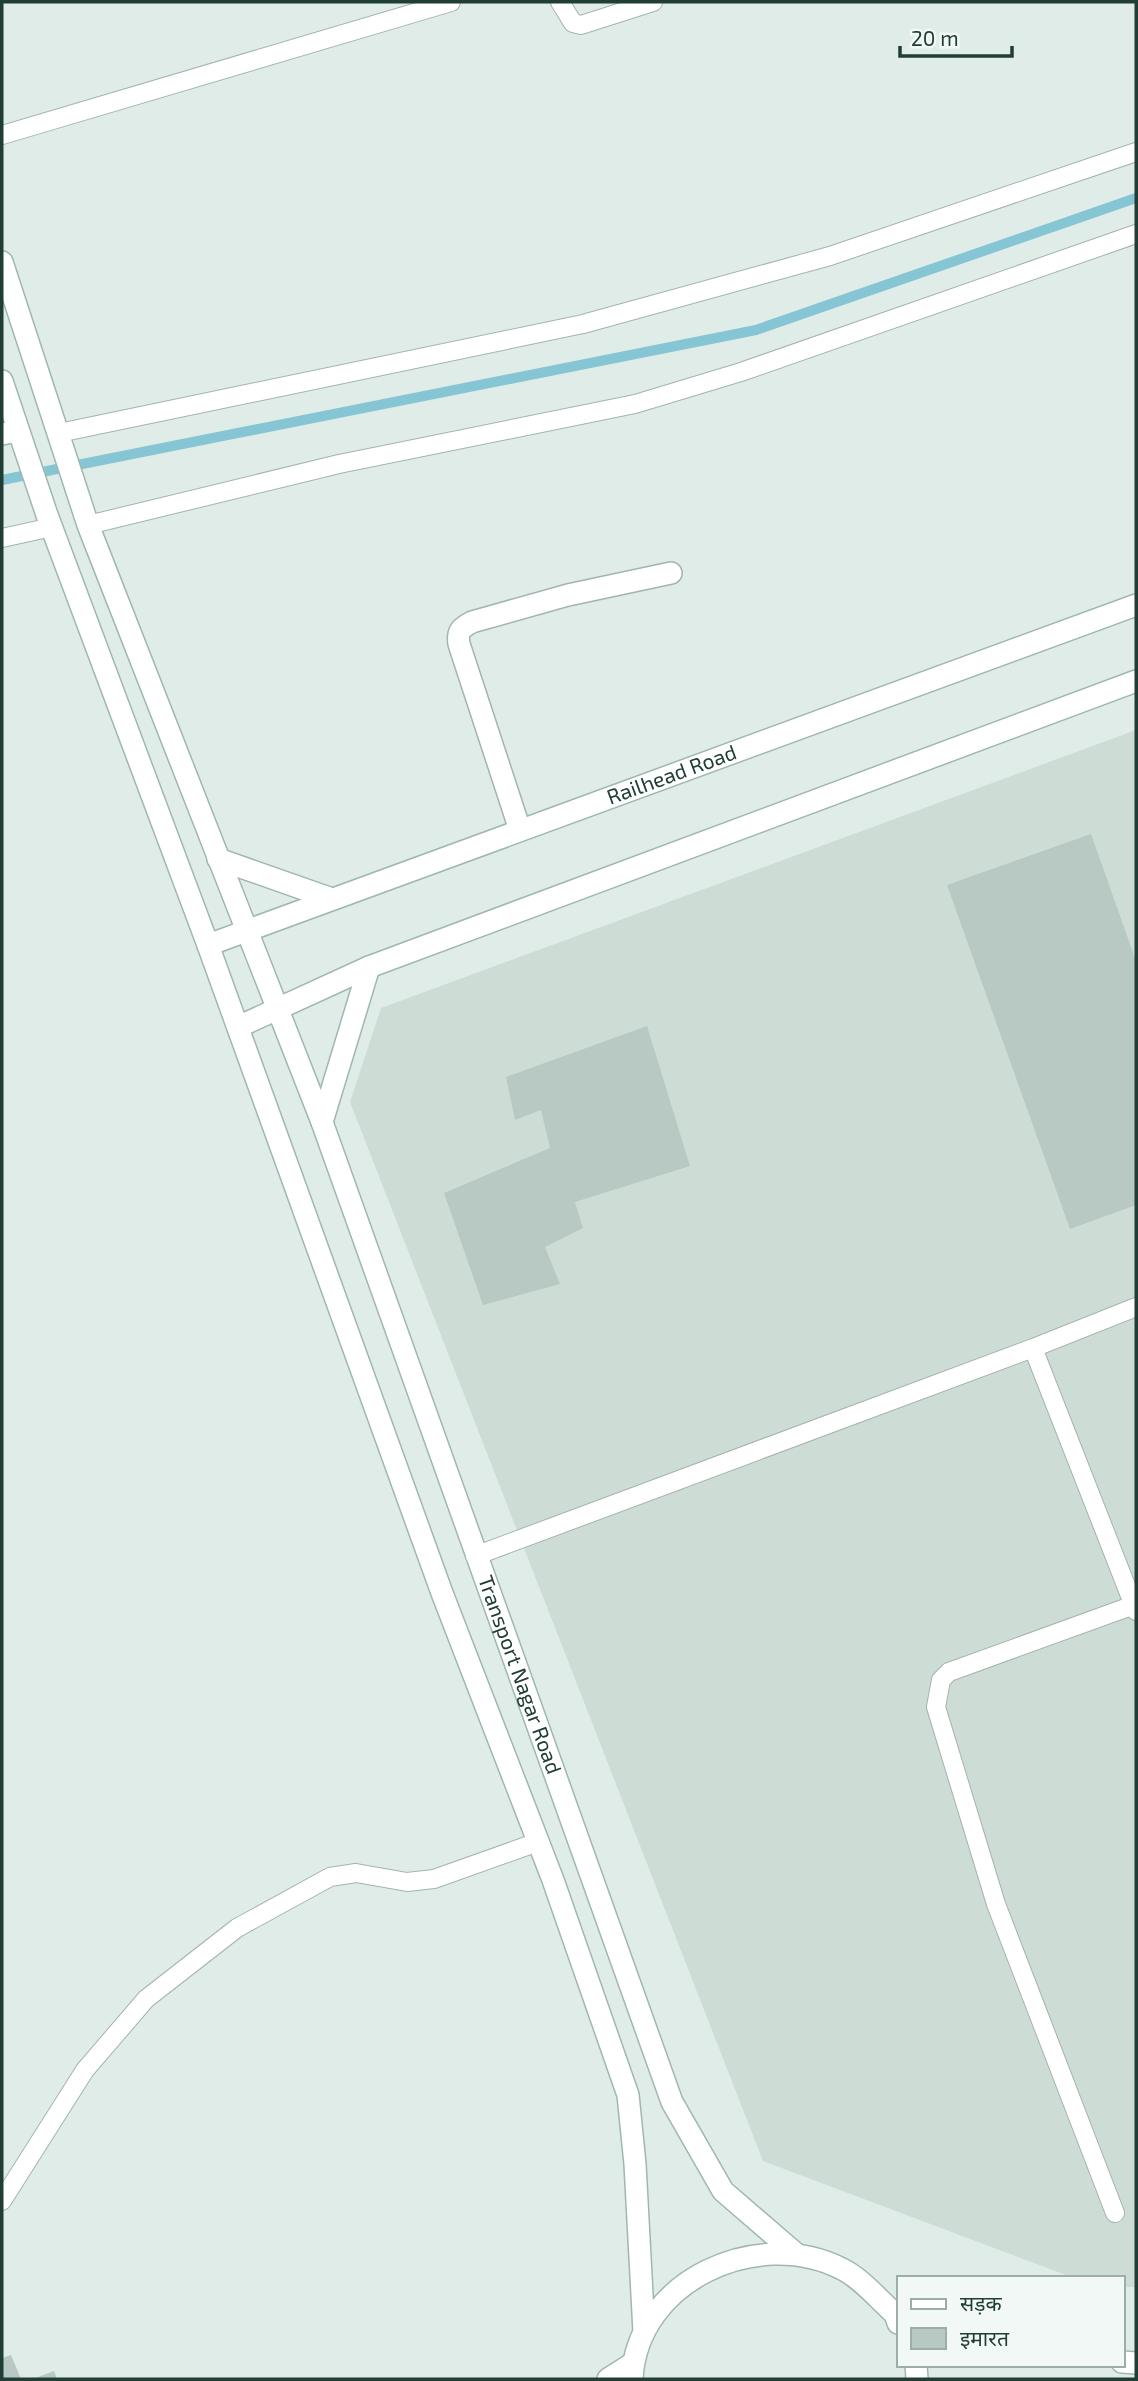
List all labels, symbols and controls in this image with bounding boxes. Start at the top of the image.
scale bar [900,14,1012,58]
text: 20 m [911,25,959,50]
street label: Railhead Road [603,738,740,809]
street label: Transport Nagar Road [474,1572,568,1777]
legend [897,2276,1124,2367]
text: सड़क [960,2290,1002,2315]
text: इमारत [960,2325,1010,2350]

